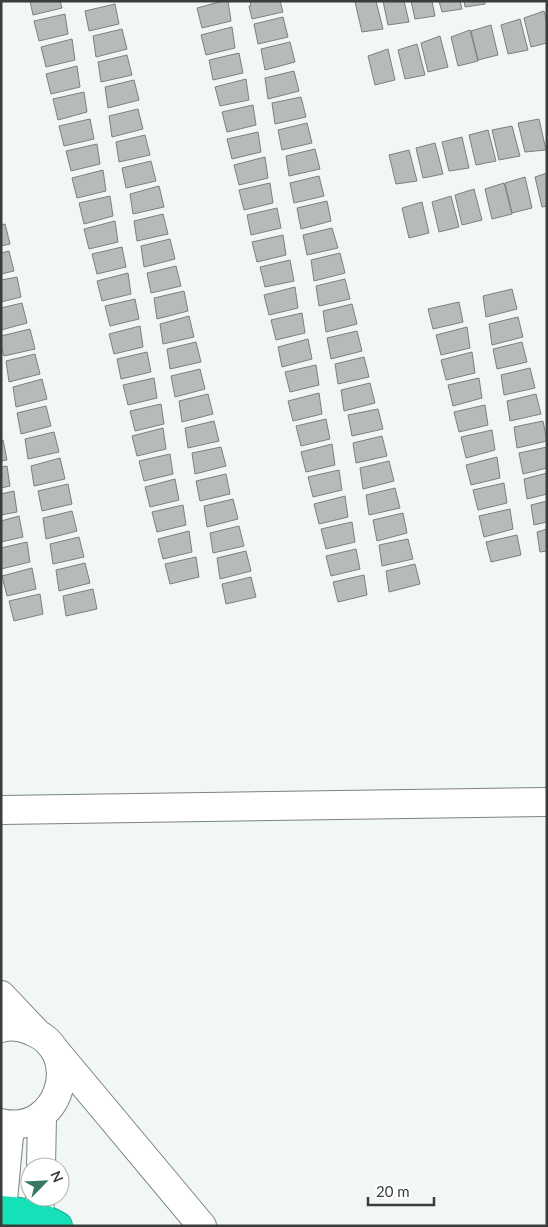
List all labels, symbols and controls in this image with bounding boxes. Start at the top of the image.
north arrow [20,1157,70,1207]
text: N [47,1168,67,1185]
scale bar [368,1174,434,1206]
text: 20 m [376,1182,410,1200]

